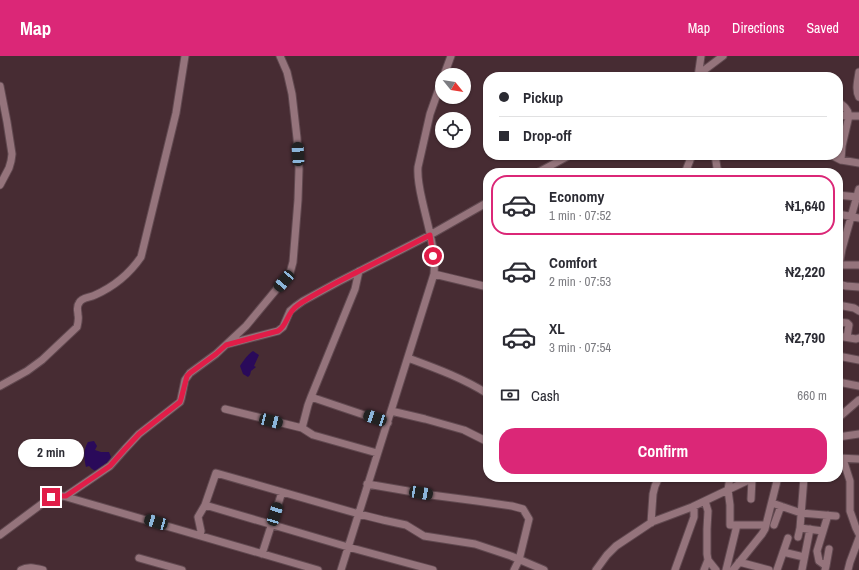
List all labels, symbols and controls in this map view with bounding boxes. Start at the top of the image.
text: Map [20,15,51,41]
text: Map [688,19,710,37]
text: Directions [732,19,784,37]
text: Saved [806,19,839,37]
north arrow [435,68,471,104]
map controls [435,68,471,148]
text: Pickup [523,87,563,108]
button: locate [435,112,471,148]
text: Drop-off [523,125,572,146]
car [291,142,305,166]
text: Economy [549,186,604,207]
icon: car [501,187,537,223]
text: ₦1,640 [785,195,825,216]
text: 1 min · 07:52 [549,207,611,224]
route start [424,247,442,265]
text: Comfort [549,252,597,273]
icon: car [501,253,537,289]
text: ₦2,220 [785,261,825,282]
car [272,268,296,294]
text: 2 min · 07:53 [549,273,611,290]
text: XL [549,318,565,339]
icon: car [501,319,537,355]
text: ₦2,790 [785,327,825,348]
text: 3 min · 07:54 [549,339,611,356]
icon: cash [499,384,521,406]
text: Cash [531,385,560,406]
text: 660 m [797,387,827,404]
car [362,408,388,428]
car [258,412,284,430]
button: Confirm [499,428,827,474]
callout: 2 min [18,439,84,467]
text: 2 min [37,444,65,461]
car [408,485,434,501]
route end [42,488,60,506]
car [266,501,284,527]
car [143,513,169,531]

